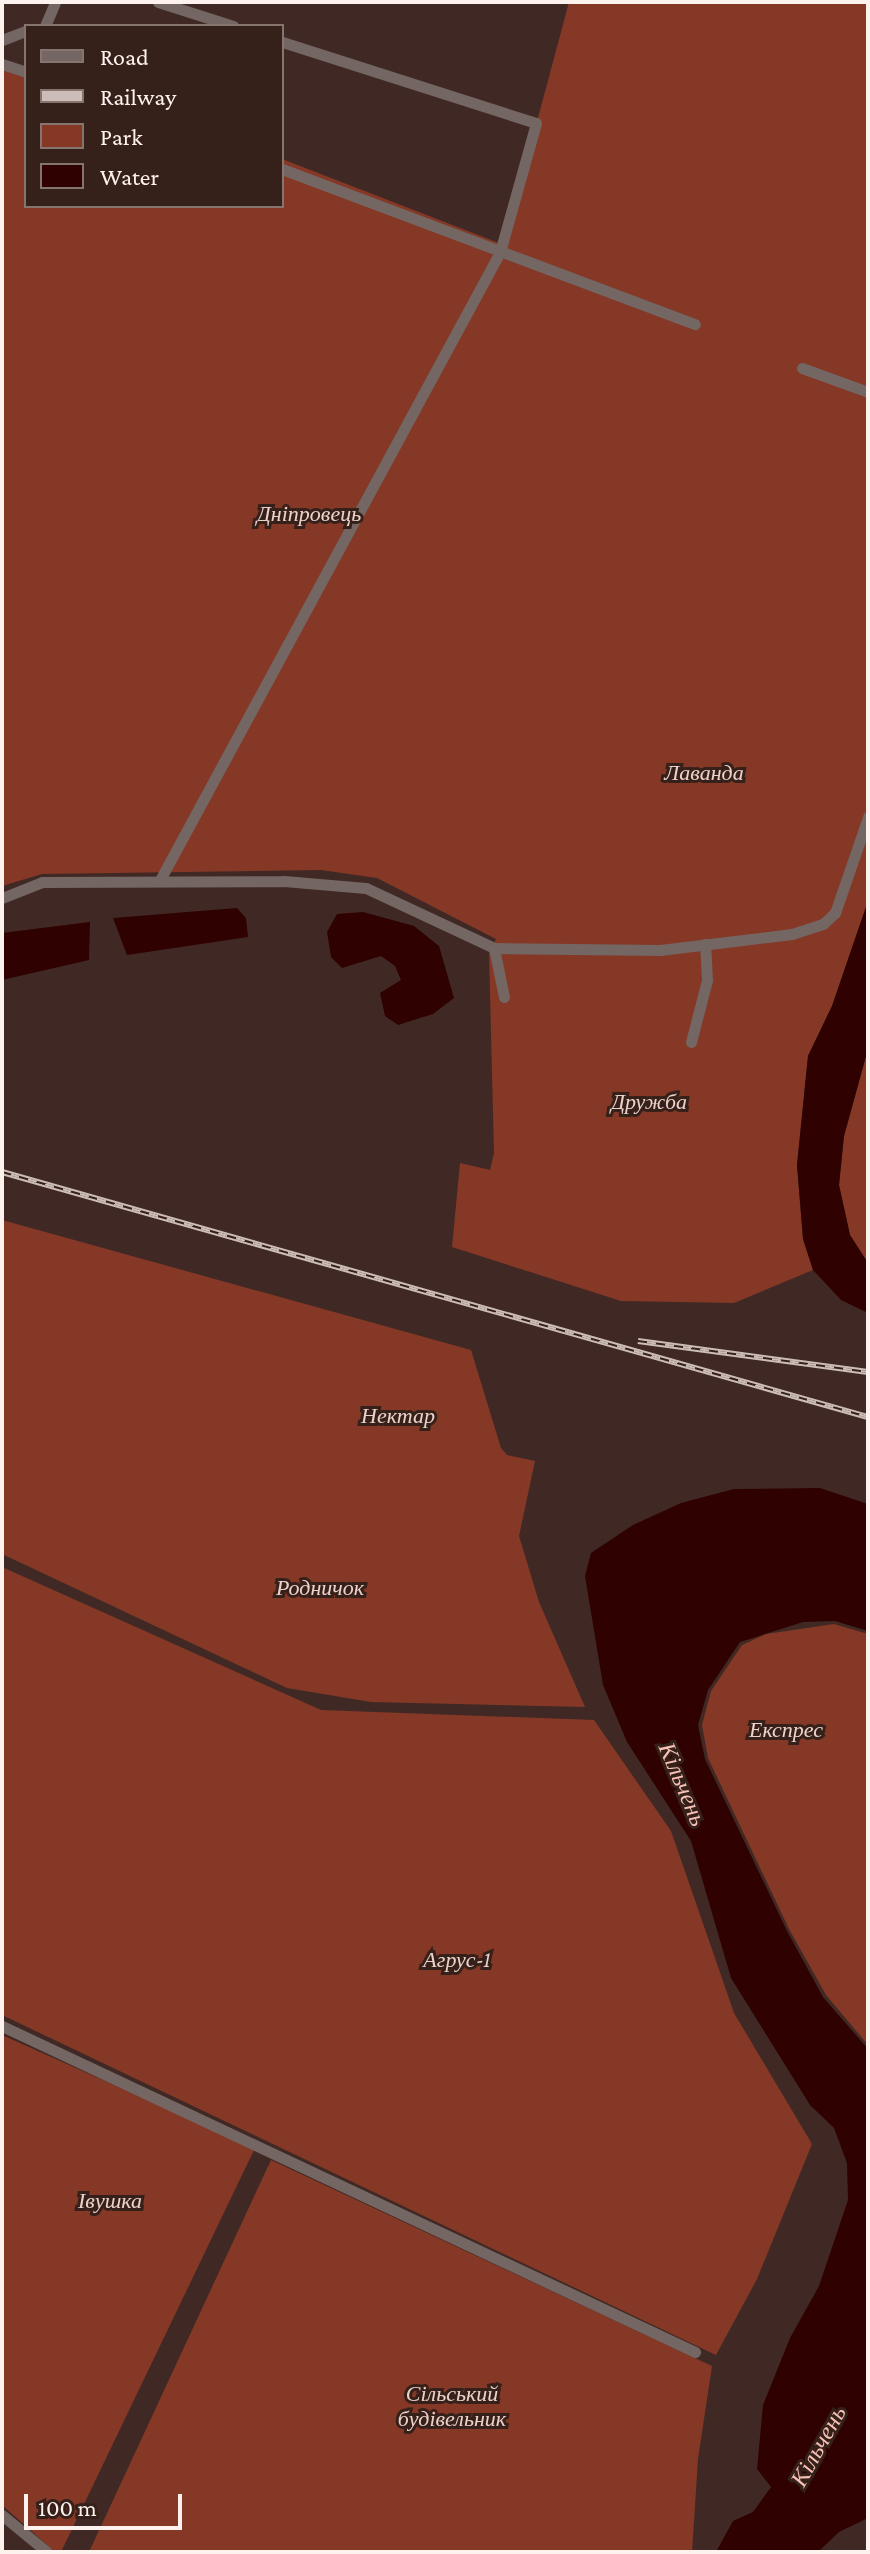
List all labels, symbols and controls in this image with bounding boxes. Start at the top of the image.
legend [24,24,284,208]
text: Road [100,43,149,70]
text: Railway [100,83,176,110]
text: Park [100,123,143,150]
text: Water [100,163,159,190]
park label: Дніпровець [257,501,361,527]
park label: Лаванда [664,760,744,786]
park label: Дружба [611,1089,687,1115]
park label: Нектар [361,1403,435,1429]
park label: Родничок [276,1575,364,1601]
park label: Експрес [749,1717,823,1743]
water label: Кільчень [653,1738,713,1830]
park label: Агрус-1 [423,1947,491,1973]
park label: Івушка [78,2188,142,2214]
park label: Сільський будівельник [398,2380,506,2432]
water label: Кільчень [784,2401,852,2491]
scale bar [28,2478,186,2528]
text: 100 m [38,2494,97,2521]

